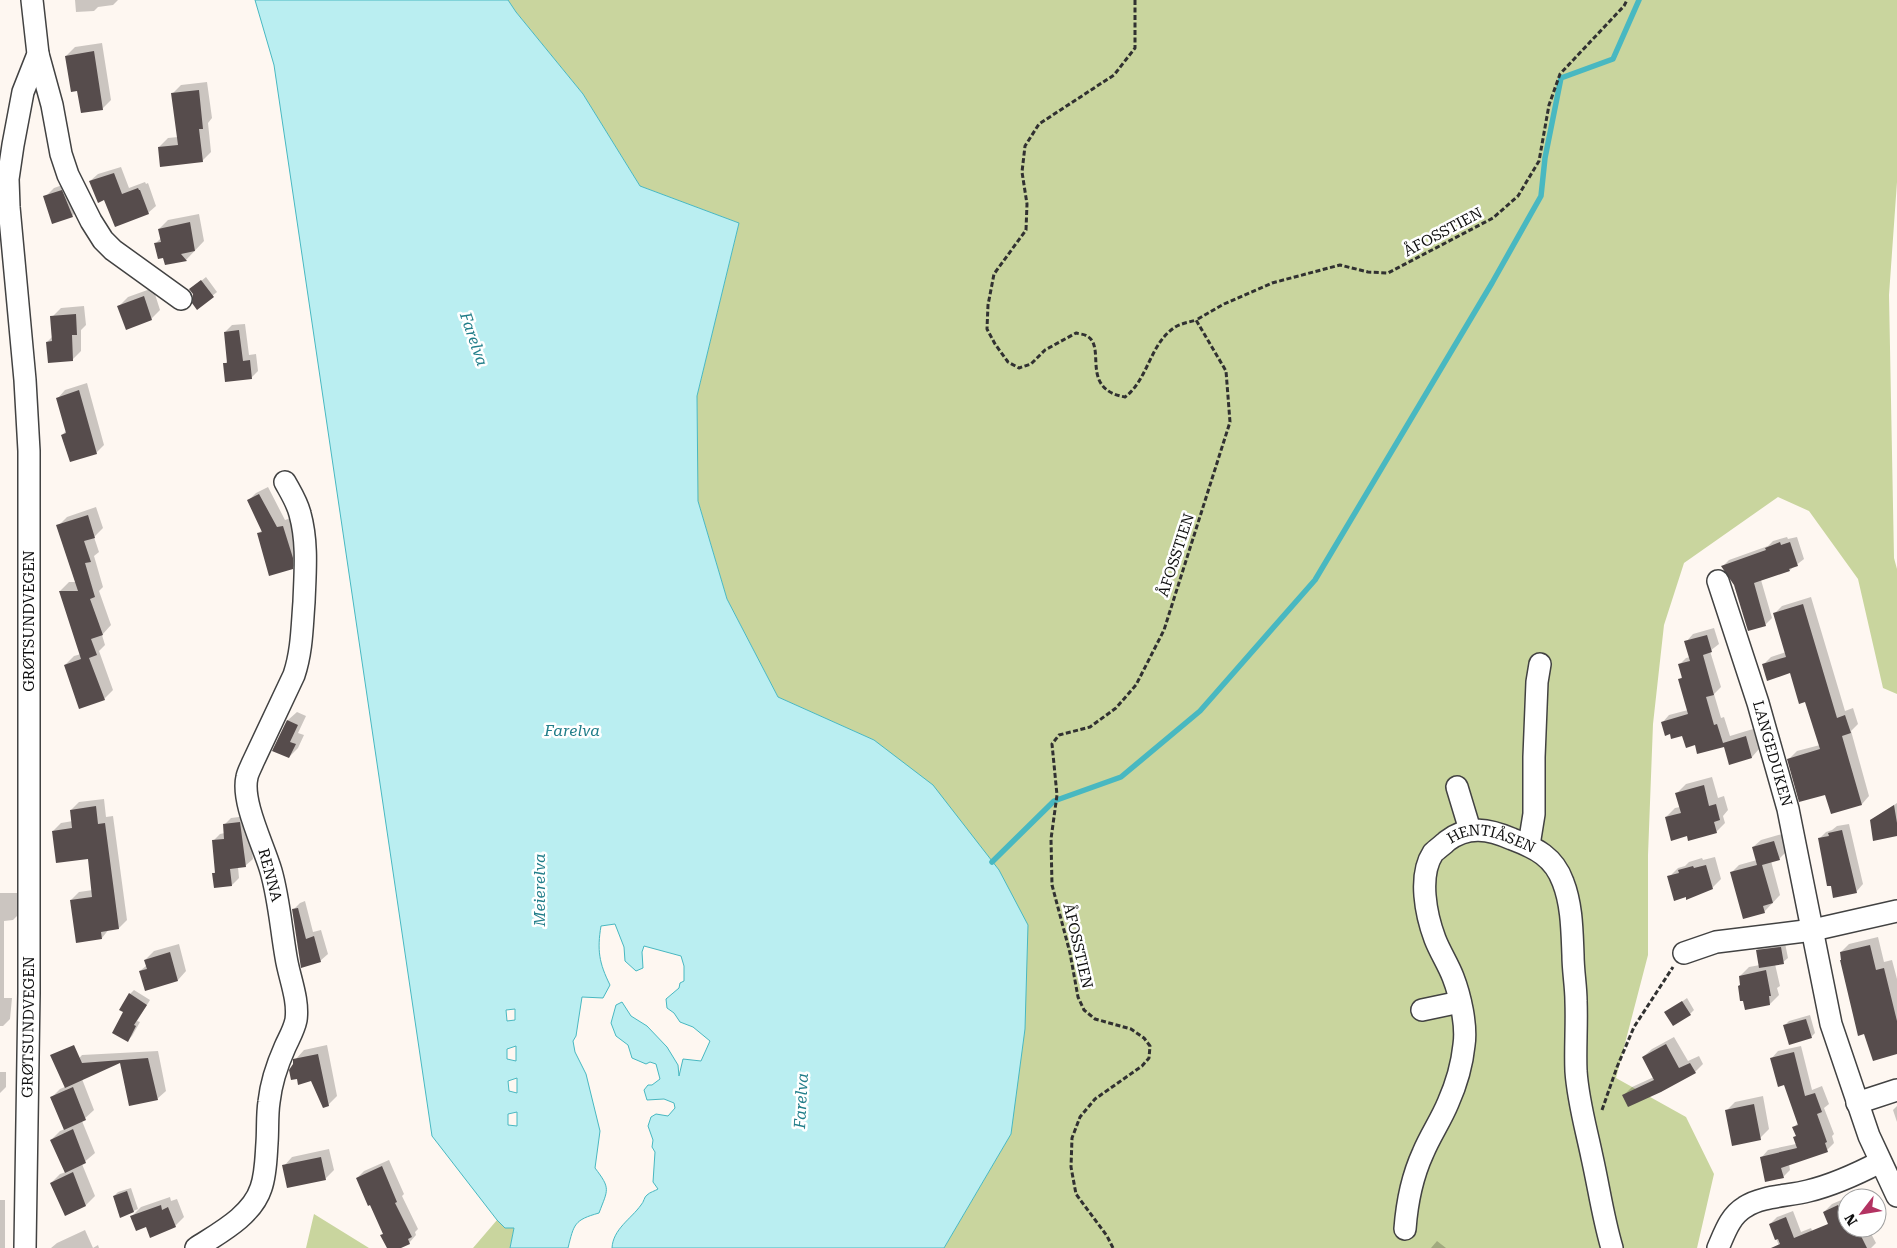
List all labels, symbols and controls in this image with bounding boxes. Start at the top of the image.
street label: ÅFOSSTIEN [1400,203,1486,260]
water label: Farelva [456,309,492,369]
street label: ÅFOSSTIEN [1153,511,1198,599]
street label: GRØTSUNDVEGEN [20,550,38,692]
street label: LANGEDUKEN [1749,699,1796,809]
water label: Farelva [543,721,600,740]
street label: HENTIÅSEN [1444,821,1538,857]
street label: RENNA [254,846,286,904]
water label: Meierelva [530,853,549,928]
street label: ÅFOSSTIEN [1059,901,1098,990]
street label: GRØTSUNDVEGEN [18,956,38,1098]
water label: Farelva [790,1072,812,1130]
north arrow [1837,1188,1887,1238]
text: N [1841,1211,1860,1228]

